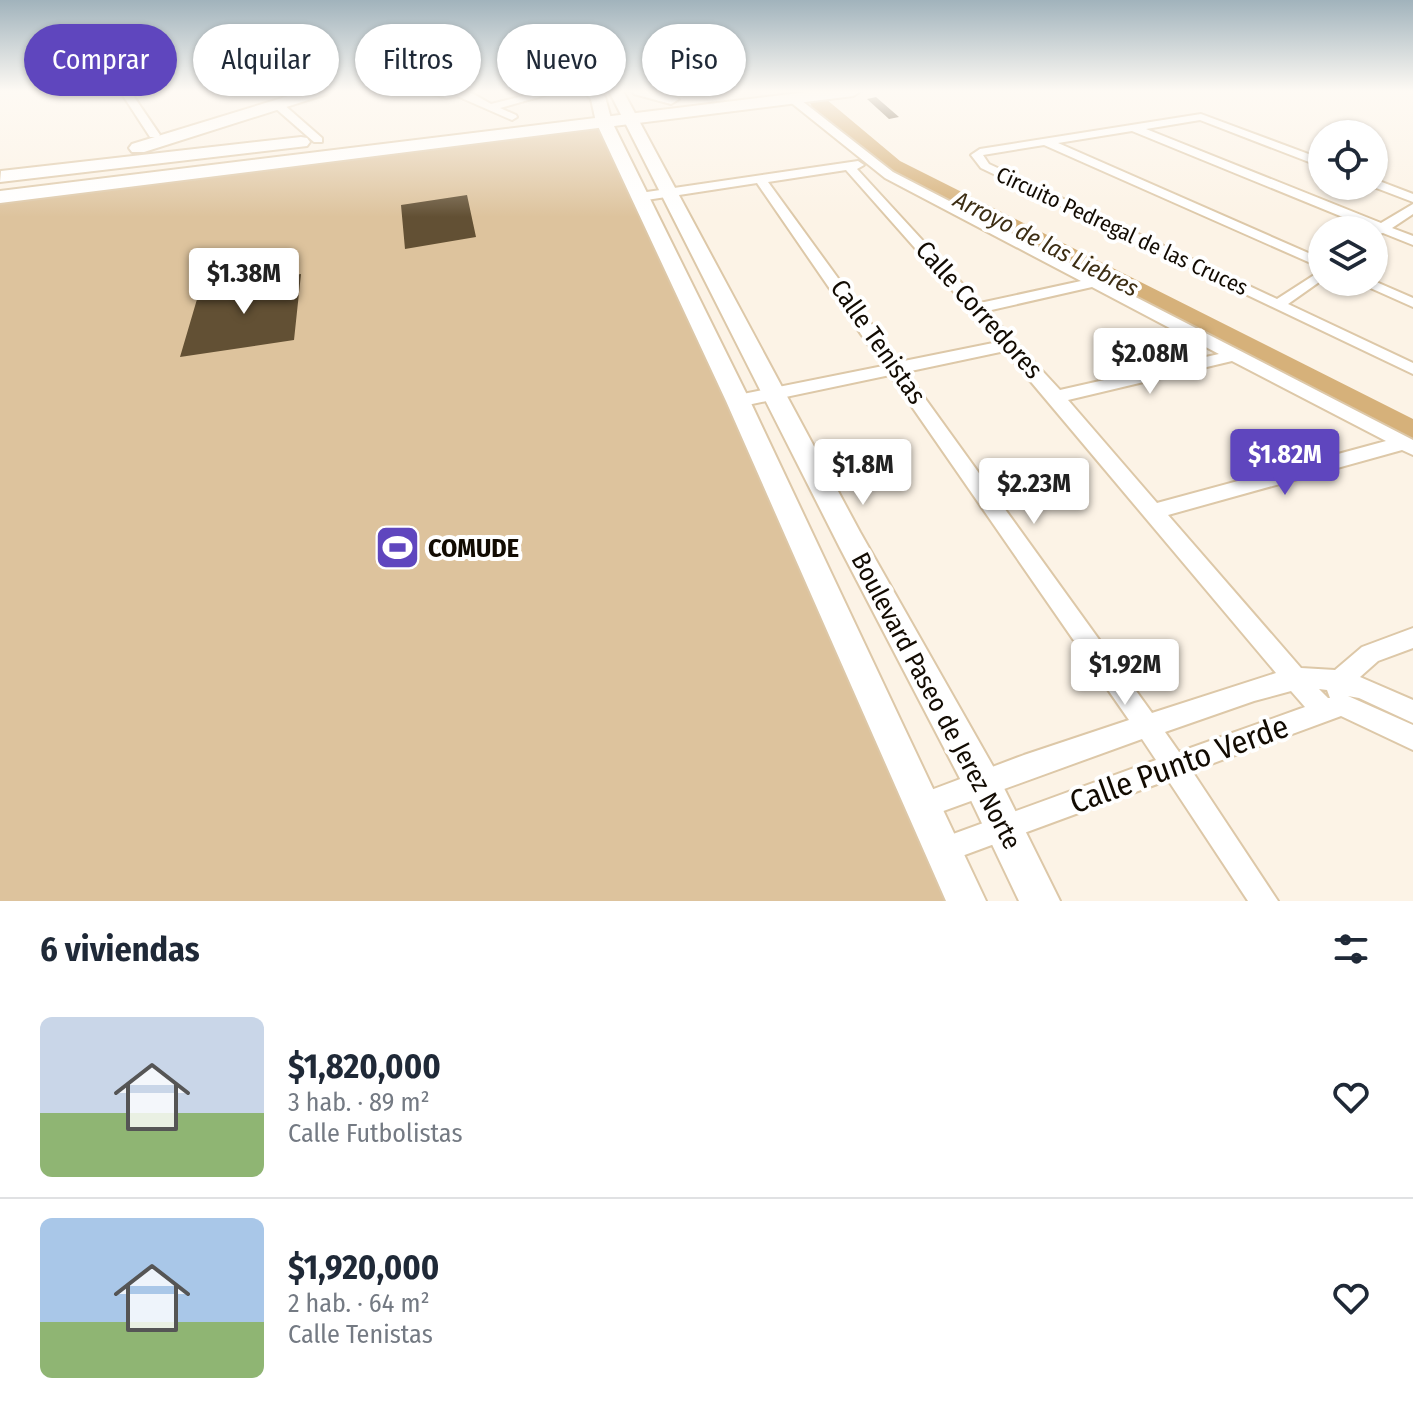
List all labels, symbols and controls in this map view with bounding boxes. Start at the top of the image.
chip: Comprar [24,24,177,96]
chip: Alquilar [193,24,339,96]
chip: Filtros [355,24,481,96]
chip: Nuevo [497,24,626,96]
chip: Piso [642,24,746,96]
map controls [1308,120,1388,296]
button: locate [1308,120,1388,200]
street label: Circuito Pedregal de las Cruces [992,161,1252,301]
water label: Arroyo de las Liebres [948,185,1143,303]
button: layers [1308,216,1388,296]
street label: Calle Corredores [909,235,1049,385]
pin: $1.38M [179,248,309,316]
text: $1.38M [207,258,281,289]
street label: Calle Tenistas [824,274,932,410]
pin: $2.08M [1085,328,1215,396]
text: $2.08M [1112,338,1188,369]
pin: $1.82M [1220,429,1350,497]
pin: $1.8M [807,439,919,507]
text: $1.82M [1248,439,1322,470]
text: $1.8M [832,449,894,480]
pin: $2.23M [969,458,1099,526]
text: $2.23M [997,468,1071,499]
sports icon: COMUDE [373,524,421,572]
place label: COMUDE [428,533,519,564]
street label: Boulevard Paseo de Jerez Norte [844,547,1028,855]
pin: $1.92M [1060,639,1190,707]
text: $1.92M [1089,649,1161,680]
street label: Calle Punto Verde [1065,707,1293,821]
icon: filters [1329,927,1373,971]
text: 6 viviendas [40,929,200,970]
text: $1,820,000 [288,1046,441,1087]
icon: home [104,1049,200,1145]
icon: heart [1329,1075,1373,1119]
text: 3 hab. · 89 m² [288,1087,430,1118]
text: Calle Futbolistas [288,1118,463,1149]
text: $1,920,000 [288,1247,439,1288]
icon: home [104,1250,200,1346]
icon: heart [1329,1276,1373,1320]
text: 2 hab. · 64 m² [288,1288,430,1319]
text: Calle Tenistas [288,1319,433,1350]

